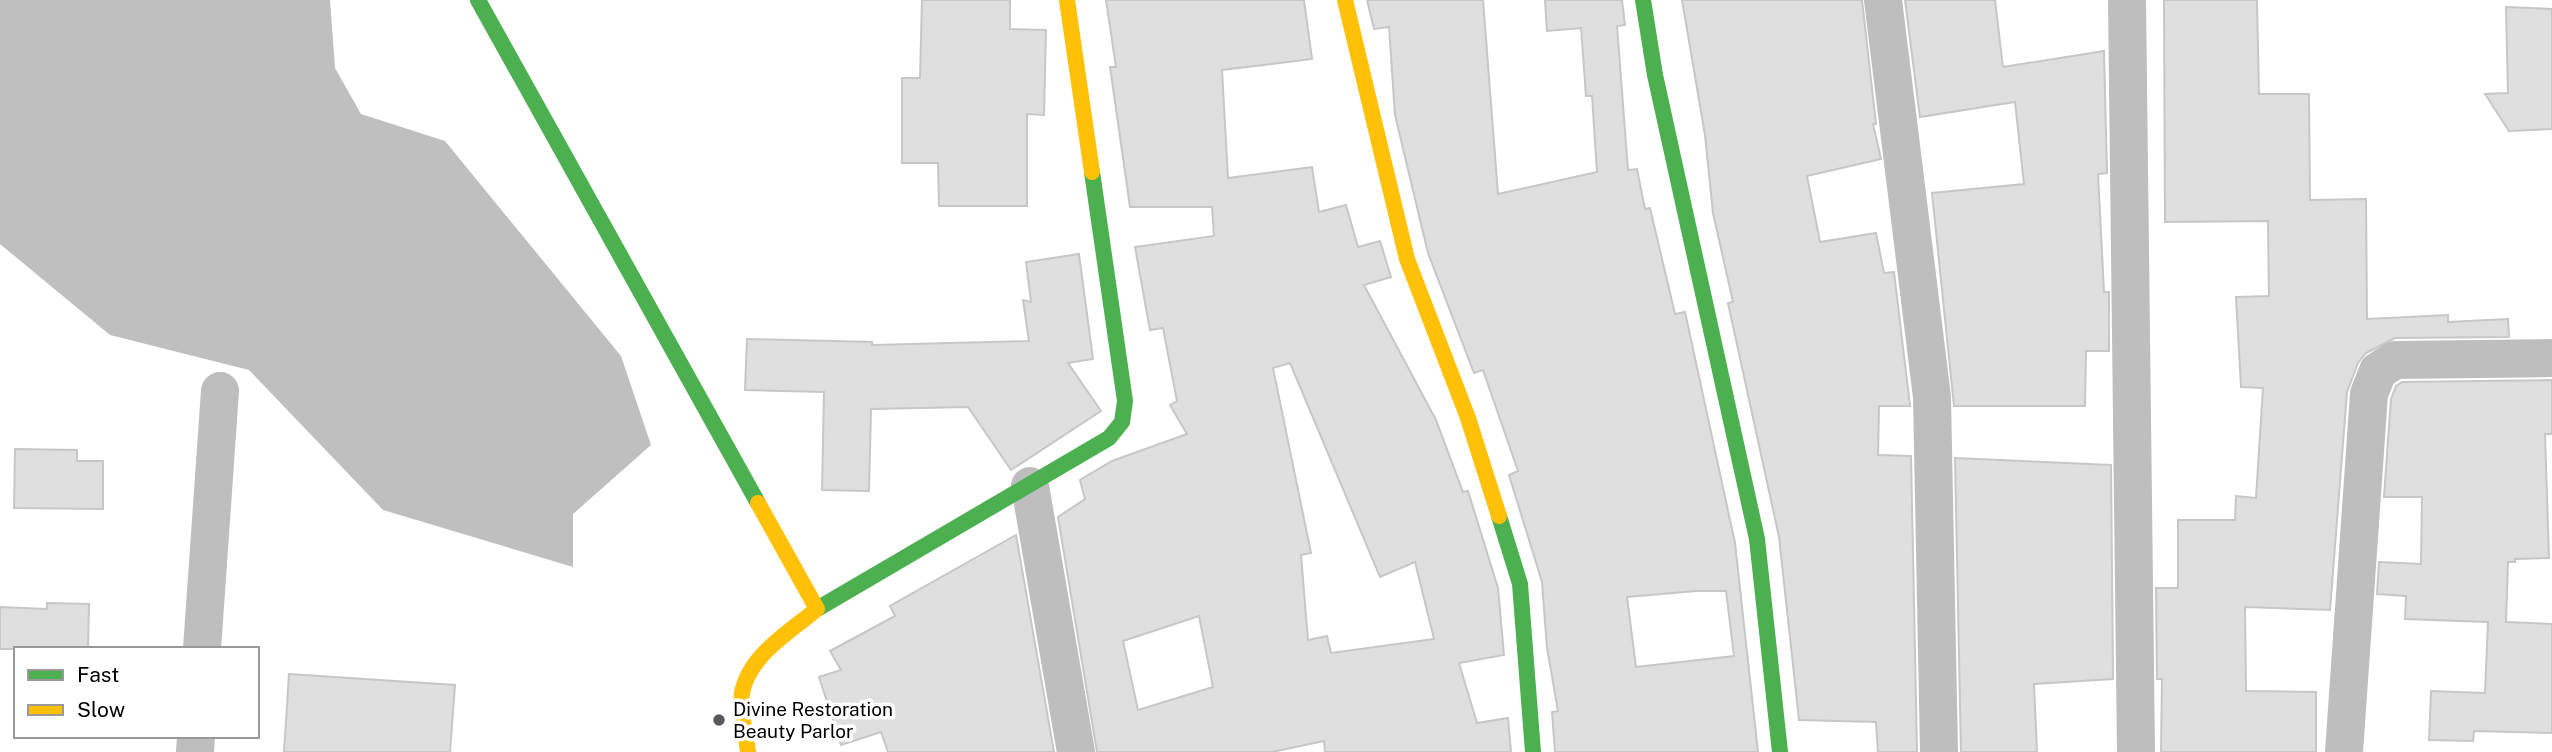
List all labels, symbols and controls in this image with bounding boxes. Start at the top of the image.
legend [14,647,259,738]
text: Fast [77,662,119,687]
text: Slow [77,697,125,722]
place label: Divine Restoration Beauty Parlor [733,698,893,742]
marker: Divine Restoration Beauty Parlor [711,712,727,728]

